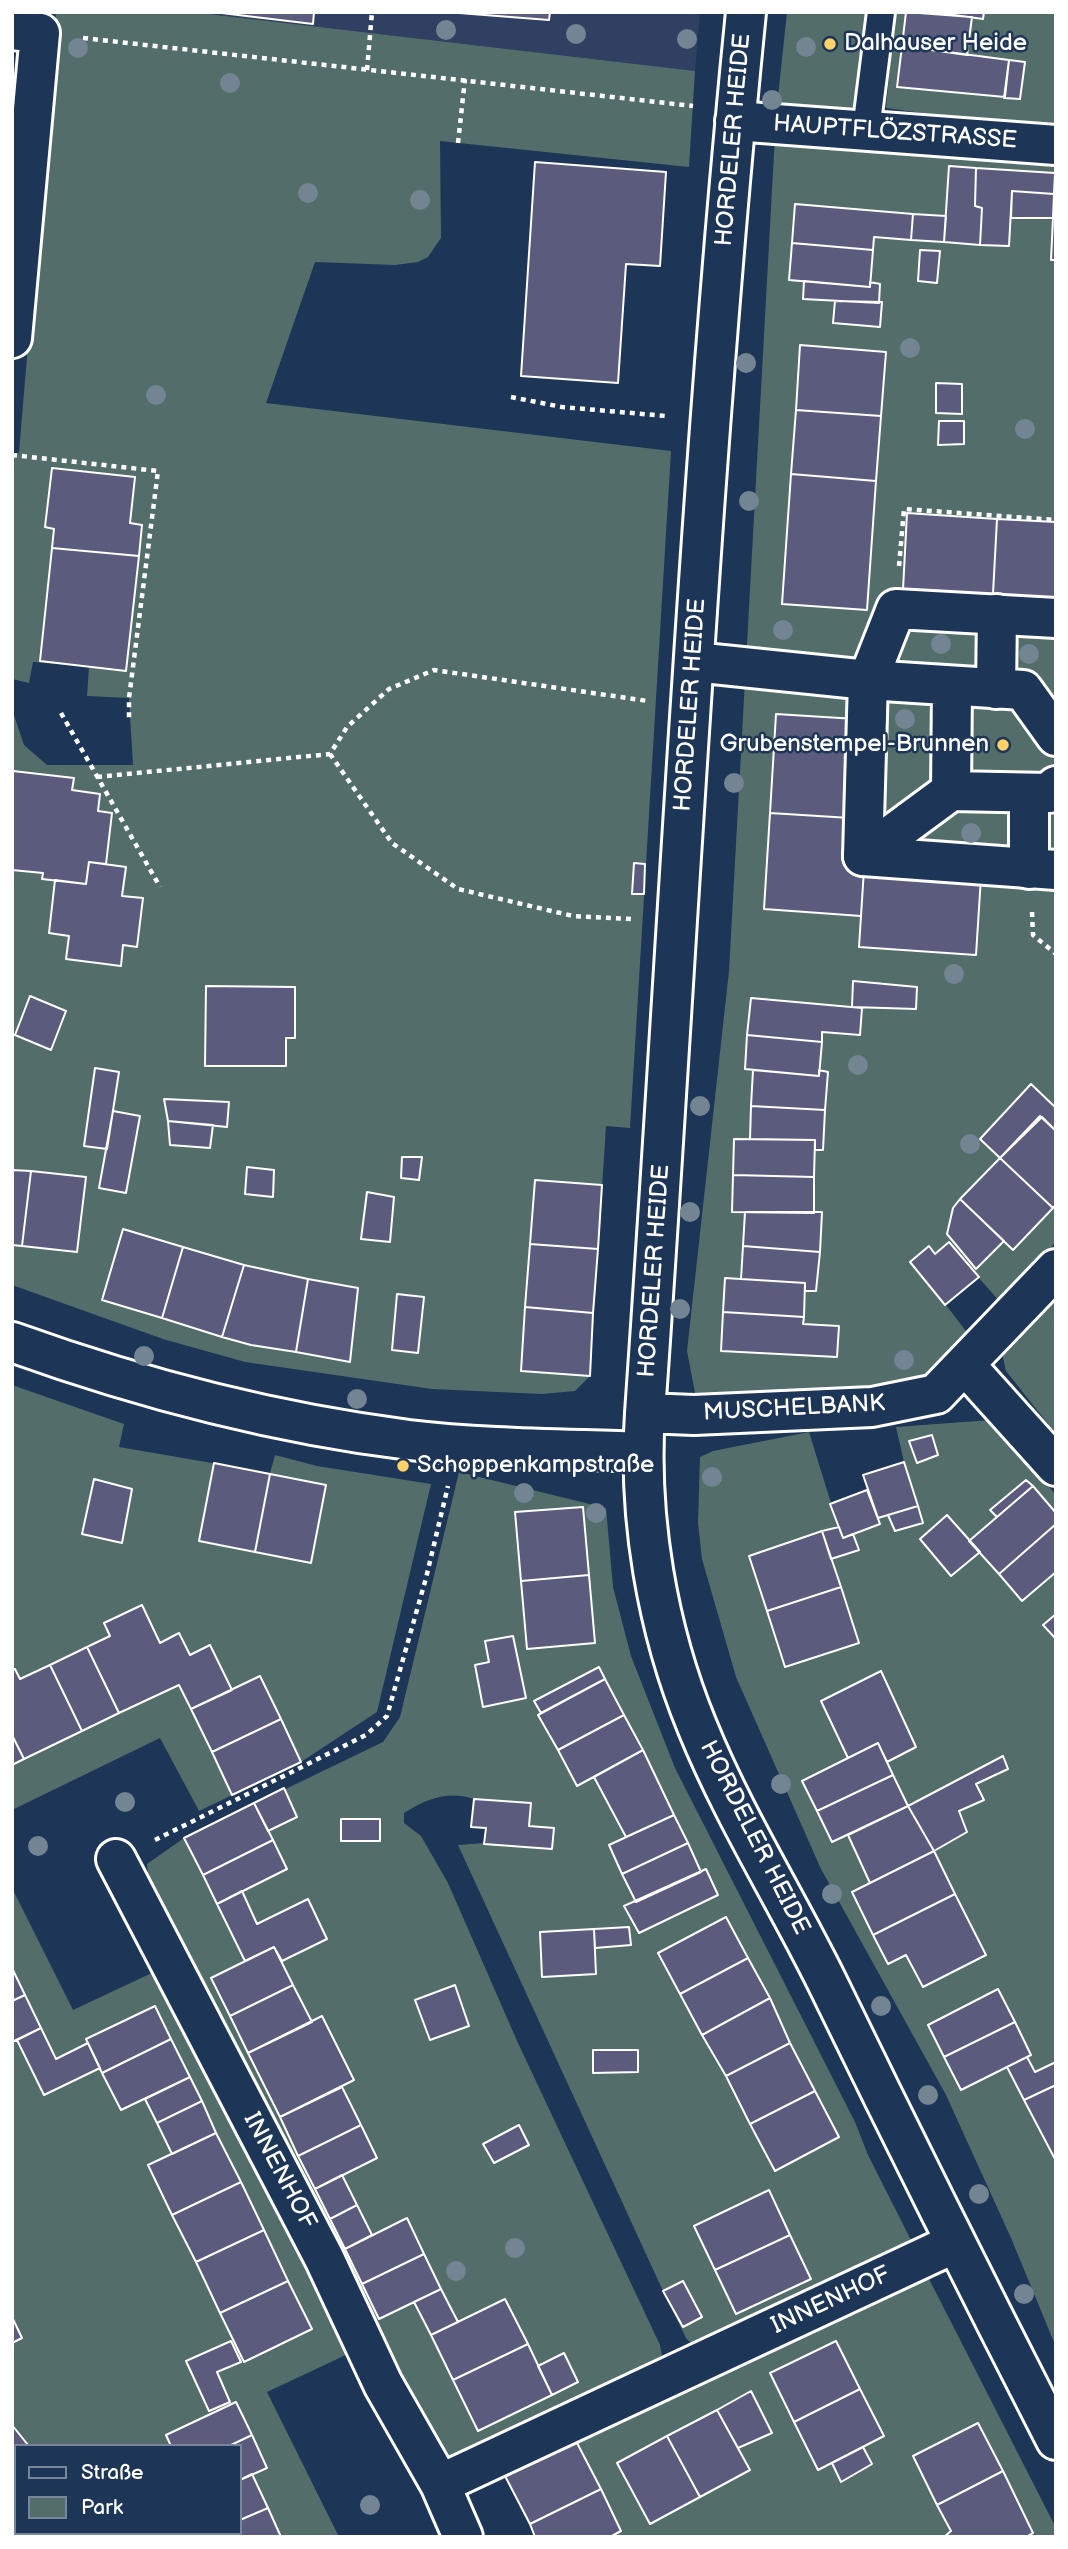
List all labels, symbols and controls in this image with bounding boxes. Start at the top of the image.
place label: Dalhauser Heide [844,30,1027,58]
street label: HORDELER HEIDE [710,32,758,248]
marker: Dalhauser Heide [822,36,838,52]
street label: HAUPTFLÖZSTRASSE [772,110,1018,156]
street label: HORDELER HEIDE [669,598,713,812]
place label: Grubenstempel-Brunnen [719,731,989,759]
marker: Grubenstempel-Brunnen [995,737,1011,753]
street label: HORDELER HEIDE [633,1164,677,1378]
street label: MUSCHELBANK [703,1390,885,1428]
place label: Schoppenkampstraße [417,1452,654,1480]
marker: Schoppenkampstraße [395,1458,411,1474]
street label: HORDELER HEIDE [693,1736,815,1940]
street label: INNENHOF [236,2108,322,2234]
street label: INNENHOF [767,2261,895,2341]
legend [14,2444,242,2535]
text: Straße [81,2460,143,2485]
text: Park [81,2495,123,2520]

